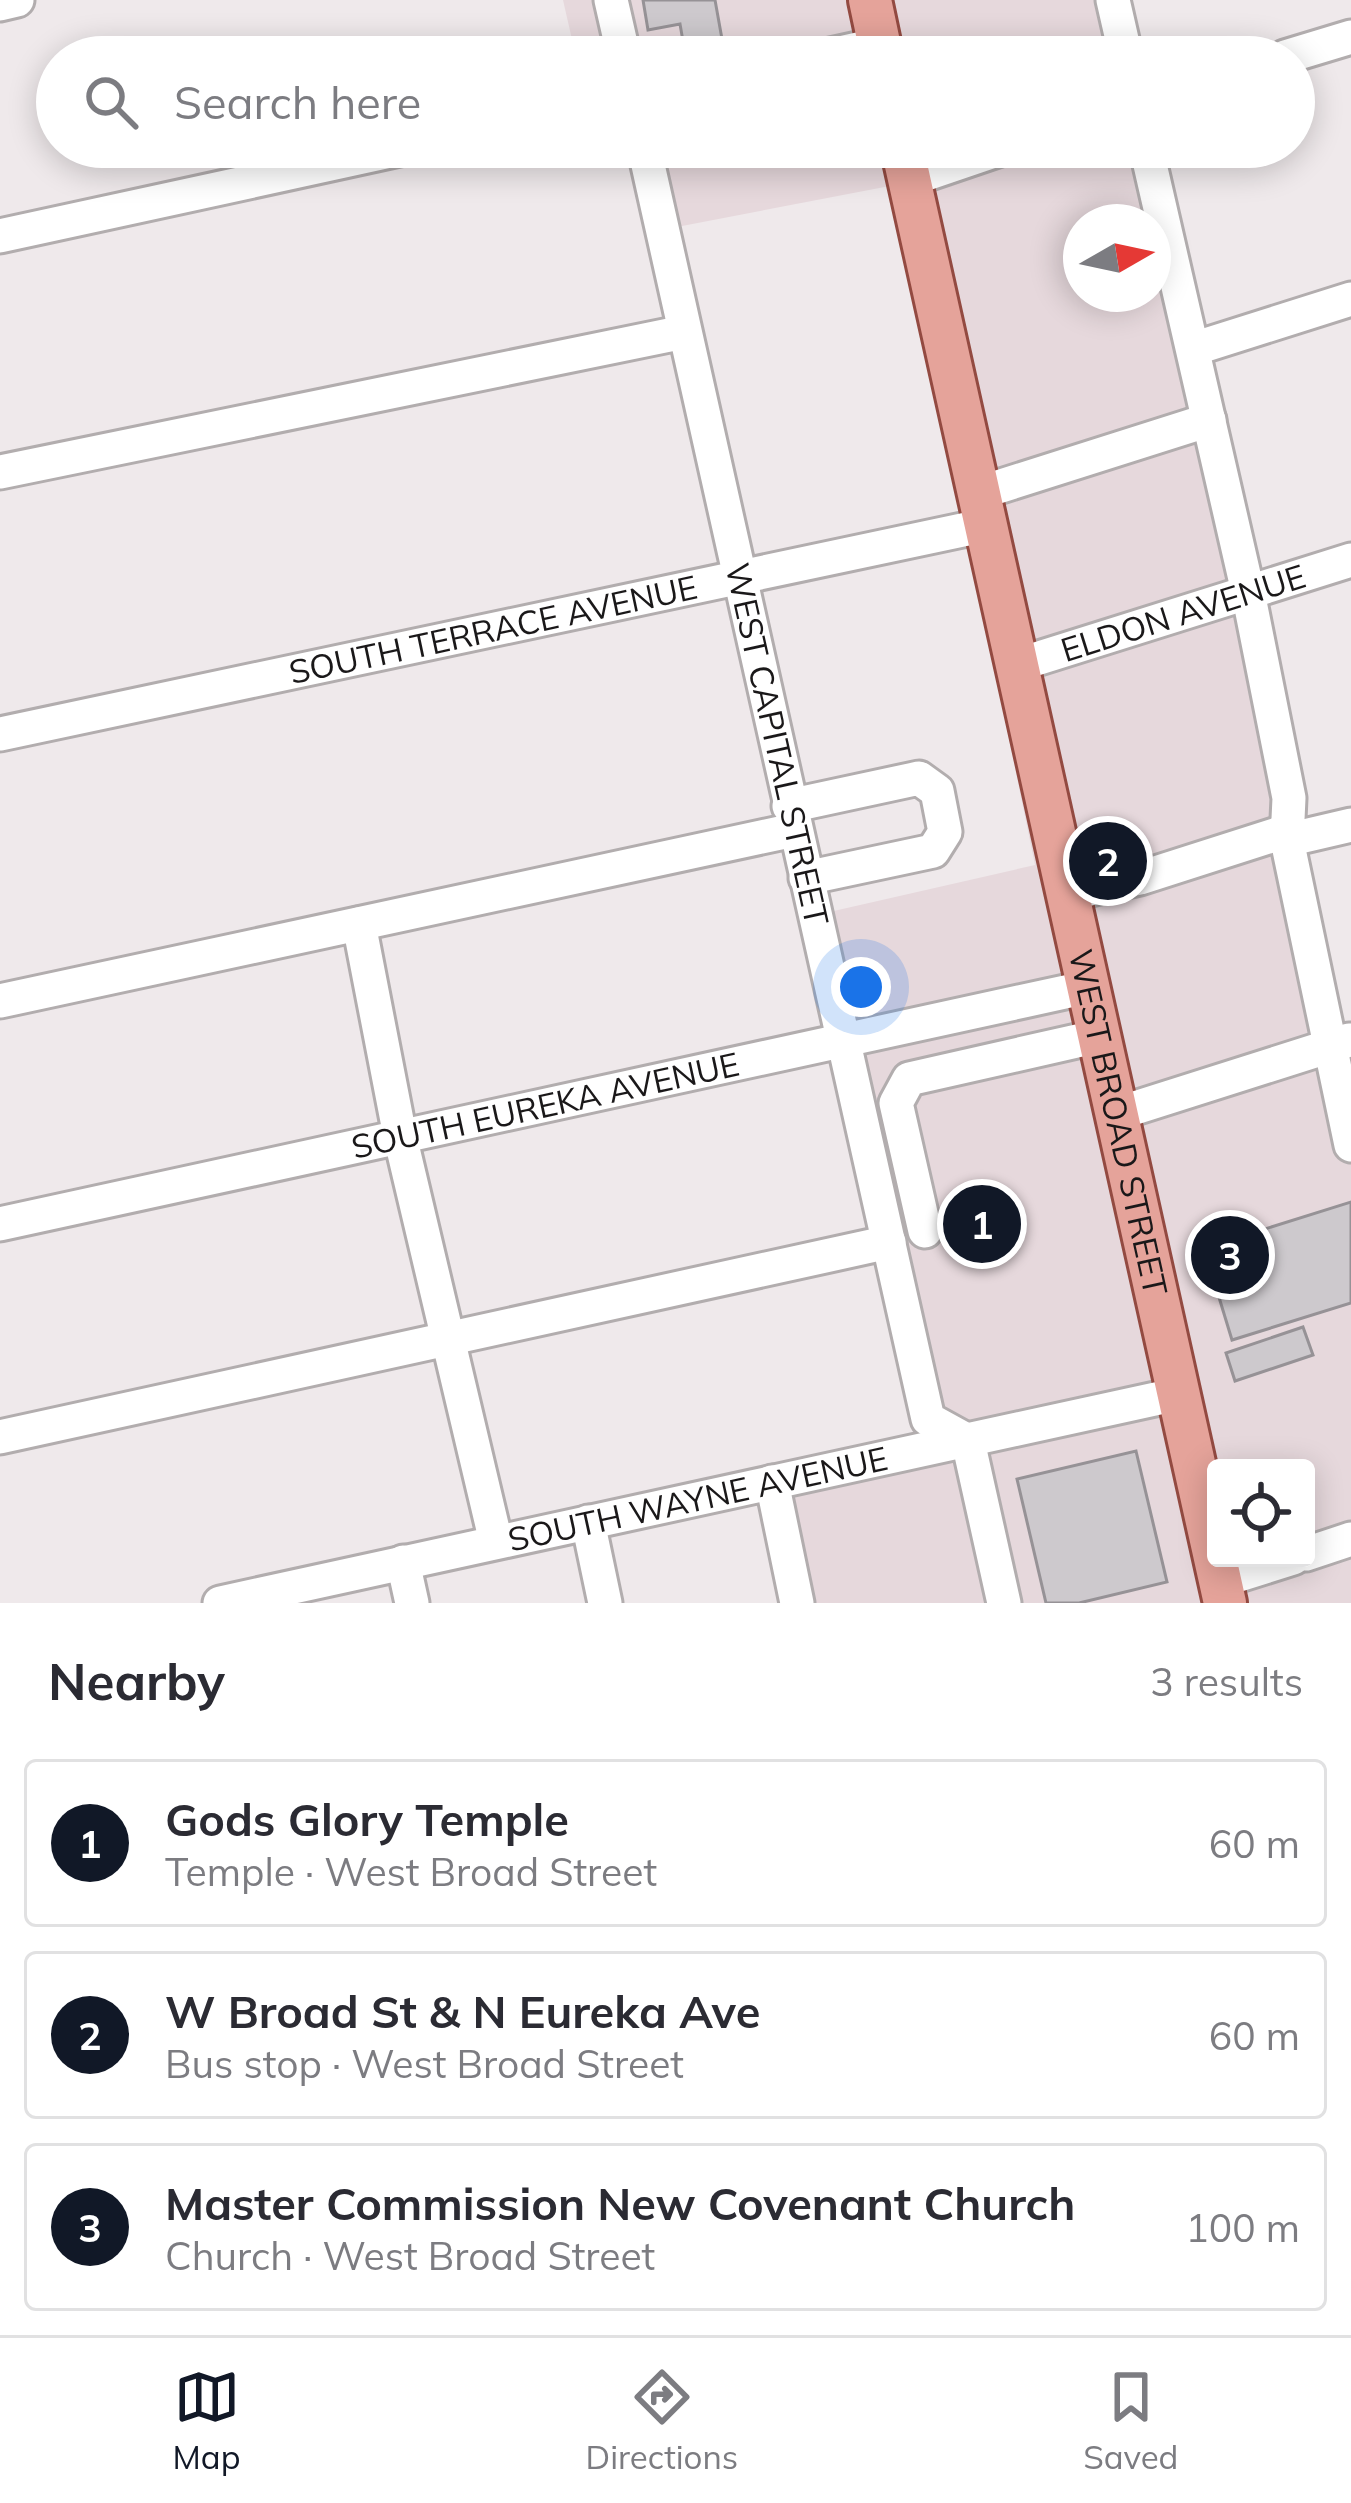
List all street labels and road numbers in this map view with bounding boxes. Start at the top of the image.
street label: ELDON AVENUE [1056,555,1310,670]
street label: WEST CAPITAL STREET [718,559,838,929]
street label: SOUTH TERRACE AVENUE [285,566,701,692]
street label: WEST BROAD STREET [1061,945,1177,1299]
street label: SOUTH EUREKA AVENUE [347,1043,743,1167]
street label: SOUTH WAYNE AVENUE [504,1437,891,1560]

